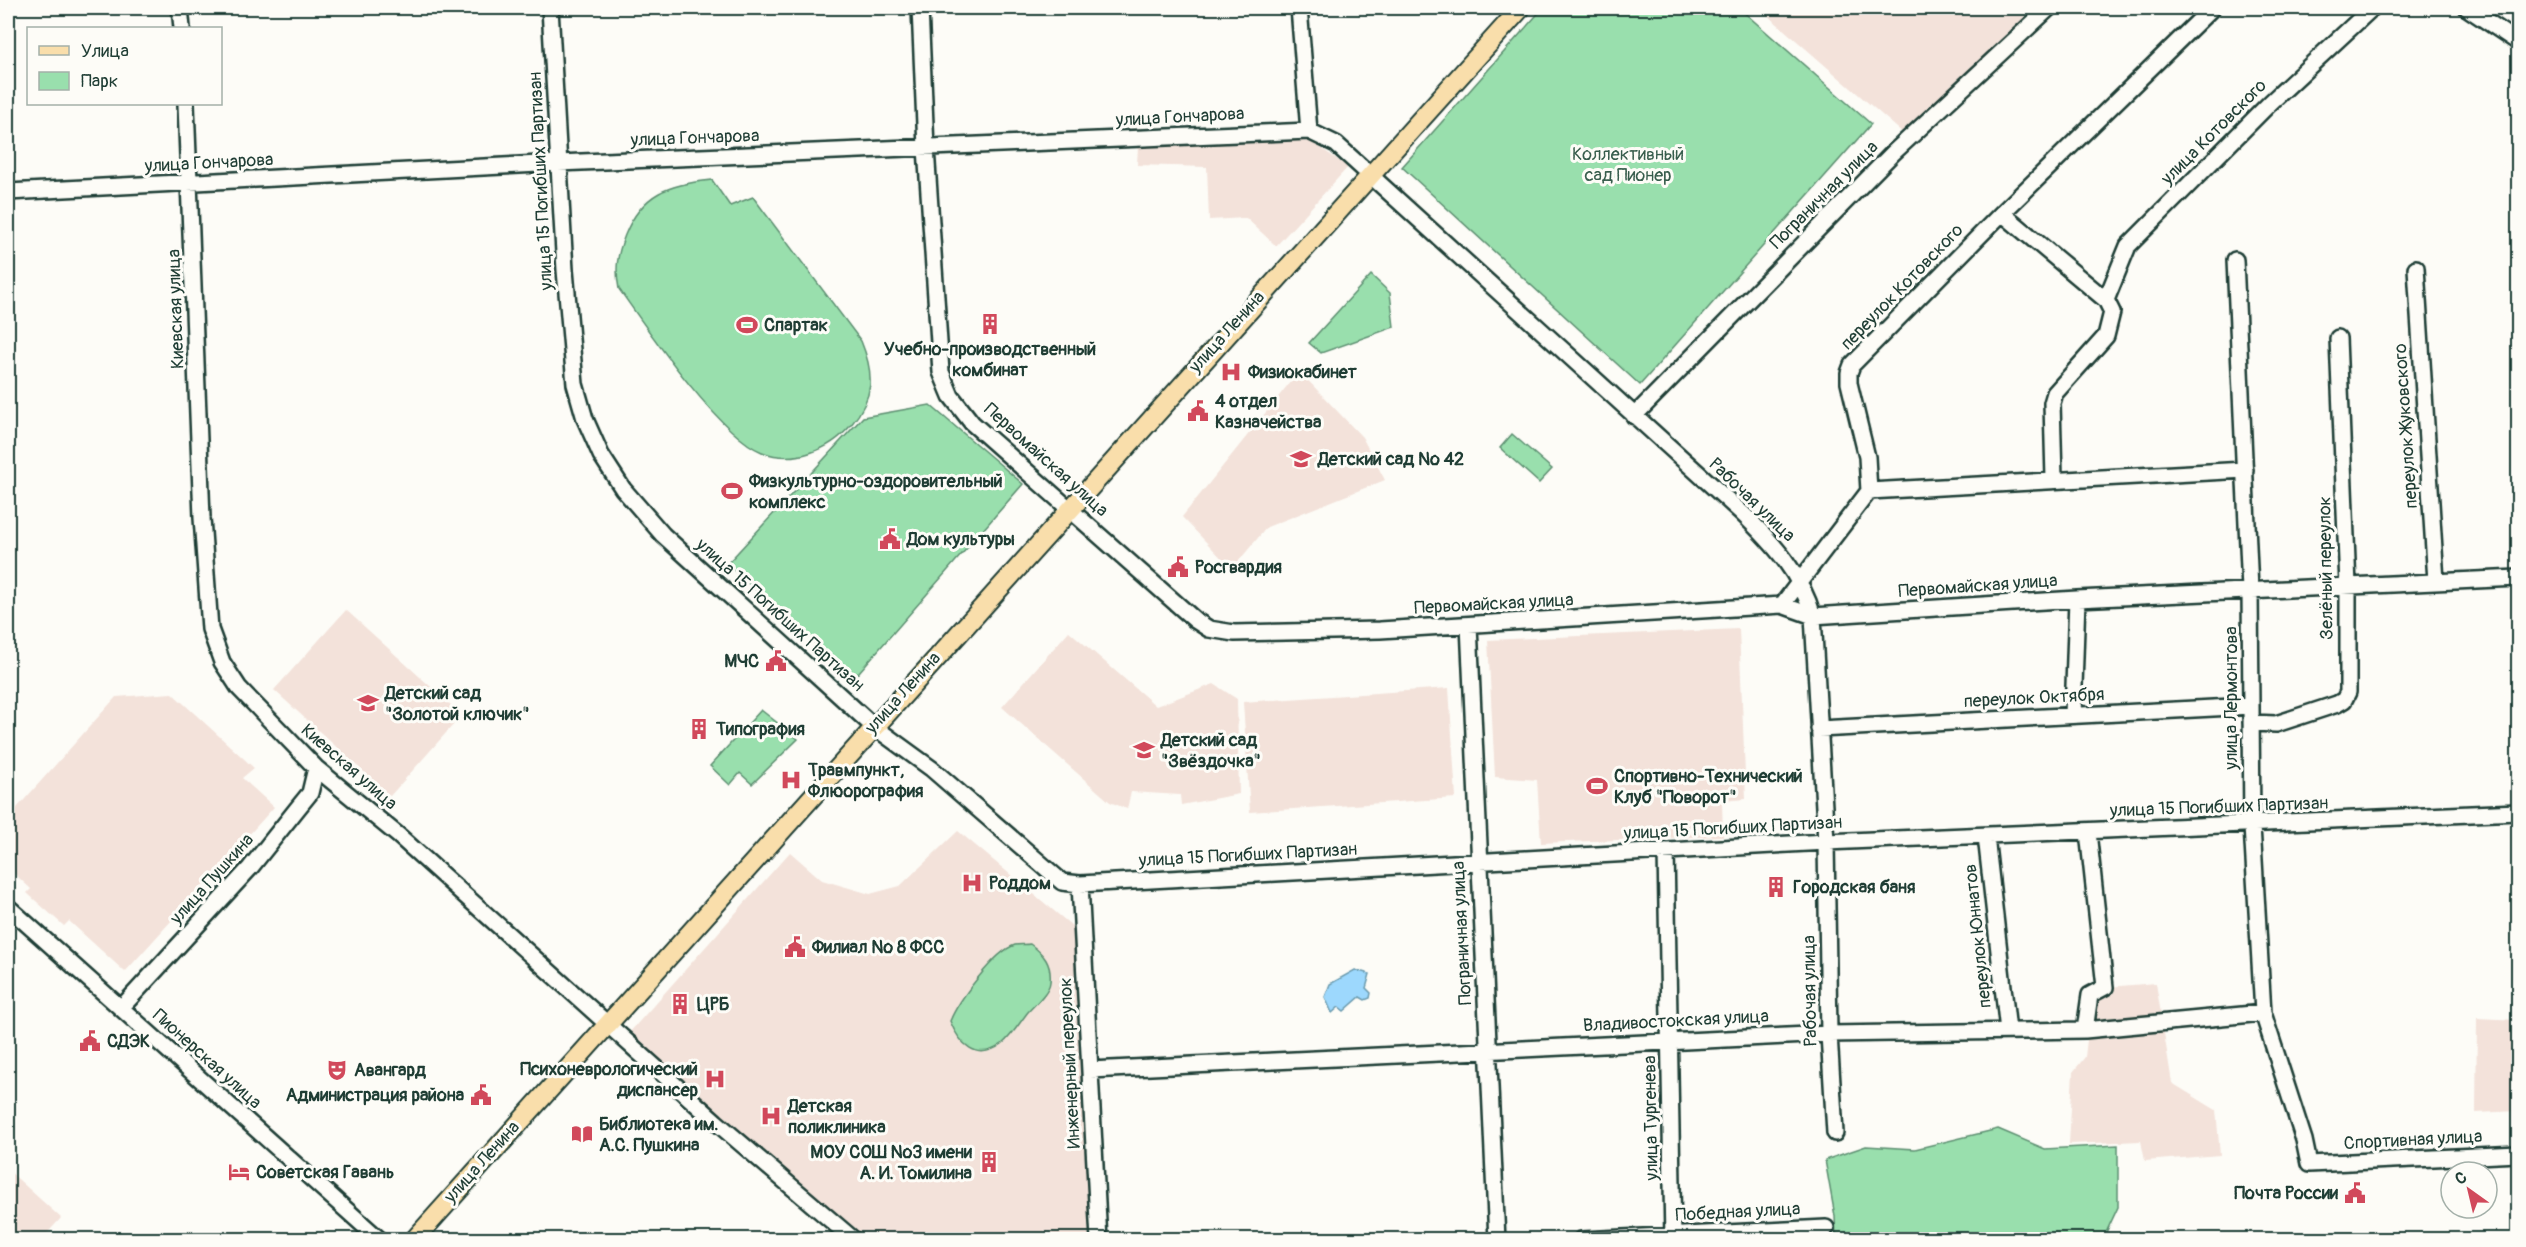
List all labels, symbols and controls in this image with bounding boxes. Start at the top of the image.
legend [27,27,222,105]
text: Улица [81,40,129,63]
text: Парк [81,70,118,93]
street label: улица 15 Погибших Партизан [524,71,558,292]
street label: улица Котовского [2156,74,2272,190]
street label: улица Гончарова [1114,102,1245,132]
street label: улица Гончарова [629,124,760,152]
street label: Пограничная улица [1765,136,1883,254]
park label: Коллективный сад Пионер [1572,143,1684,187]
street label: улица Гончарова [143,148,274,178]
street label: переулок Котовского [1836,219,1968,355]
street label: Киевская улица [162,249,190,369]
street label: улица Ленина [1183,286,1270,379]
building icon: Учебно-производственный комбинат [978,312,1002,336]
sports icon: Спартак [735,313,759,337]
place label: Спартак [764,314,828,337]
place label: Учебно-производственный комбинат [884,338,1096,382]
street label: переулок Жуковского [2389,342,2423,509]
hospital icon: Физиокабинет [1219,360,1243,384]
place label: Физиокабинет [1247,361,1358,384]
place label: 4 отдел Казначейства [1215,390,1322,434]
street label: Первомайская улица [979,398,1113,522]
public building icon: 4 отдел Казначейства [1186,399,1210,423]
school or university icon: Детский сад № 42 [1289,447,1313,471]
place label: Детский сад № 42 [1317,448,1464,471]
street label: Рабочая улица [1704,453,1800,547]
place label: Физкультурно-оздоровительный комплекс [748,470,1003,514]
sports icon: Физкультурно-оздоровительный комплекс [720,479,744,503]
street label: Зелёный переулок [2313,496,2339,640]
public building icon: Дом культуры [878,527,902,551]
place label: Дом культуры [906,528,1015,551]
street label: улица 15 Погибших Партизан [690,533,869,697]
public building icon: Росгвардия [1166,555,1190,579]
place label: Росгвардия [1195,556,1282,579]
street label: Первомайская улица [1898,569,2058,603]
street label: Первомайская улица [1414,588,1574,620]
street label: улица Лермонтова [2220,626,2243,771]
street label: улица Ленина [859,647,946,740]
public building icon: МЧС [764,649,788,673]
place label: МЧС [724,650,759,673]
place label: Детский сад "Золотой ключик" [384,682,530,726]
street label: переулок Октября [1963,683,2105,713]
school or university icon: Детский сад "Золотой ключик" [356,691,380,715]
building icon: Типография [687,717,711,741]
place label: Типография [715,718,805,741]
street label: Киевская улица [296,719,402,815]
place label: Детский сад "Звёздочка" [1160,729,1261,773]
school or university icon: Детский сад "Звёздочка" [1132,738,1156,762]
place label: Травмпункт, Флюорография [807,759,924,803]
place label: Спортивно-Технический Клуб "Поворот" [1614,765,1803,809]
hospital icon: Травмпункт, Флюорография [779,768,803,792]
sports icon: Спортивно-Технический Клуб "Поворот" [1585,774,1609,798]
street label: улица 15 Погибших Партизан [2108,792,2329,822]
street label: улица 15 Погибших Партизан [1622,811,1843,845]
street label: улица Пушкина [164,829,259,930]
street label: улица 15 Погибших Партизан [1137,838,1358,872]
street label: Пограничная улица [1447,860,1477,1006]
street label: переулок Юннатов [1959,863,1997,1009]
hospital icon: Роддом [960,871,984,895]
place label: Роддом [989,872,1051,895]
building icon: Городская баня [1764,875,1788,899]
place label: Городская баня [1793,876,1916,899]
public building icon: Филиал № 8 ФСС [783,935,807,959]
street label: Рабочая улица [1798,935,1822,1047]
place label: Филиал № 8 ФСС [811,936,944,959]
street label: Инженерный переулок [1054,977,1086,1149]
building icon: ЦРБ [668,992,692,1016]
place label: ЦРБ [697,993,730,1016]
street label: Пионерская улица [148,1004,266,1114]
street label: Владивостокская улица [1582,1005,1770,1037]
public building icon: СДЭК [78,1029,102,1053]
place label: СДЭК [107,1030,150,1053]
street label: улица Тургенева [1638,1055,1664,1182]
theatre icon: Авангард [325,1058,349,1082]
place label: Психоневрологический диспансер [520,1058,699,1102]
place label: Авангард [354,1059,426,1082]
hospital icon: Психоневрологический диспансер [703,1067,727,1091]
public building icon: Администрация района [469,1083,493,1107]
place label: Администрация района [286,1084,465,1107]
place label: Детская поликлиника [787,1095,886,1139]
hospital icon: Детская поликлиника [759,1104,783,1128]
place label: Библиотека им. А.С. Пушкина [599,1113,719,1157]
street label: улица Ленина [438,1116,525,1209]
library icon: Библиотека им. А.С. Пушкина [570,1122,594,1146]
street label: Спортивная улица [2343,1125,2483,1155]
place label: МОУ СОШ №3 имени А. И. Томилина [810,1141,973,1185]
building icon: МОУ СОШ №3 имени А. И. Томилина [977,1150,1001,1174]
hotel icon: Советская Гавань [227,1160,251,1184]
north arrow [2439,1160,2499,1220]
place label: Советская Гавань [256,1161,394,1184]
text: С [2451,1167,2471,1189]
public building icon: Почта России [2343,1181,2367,1205]
place label: Почта России [2234,1182,2338,1205]
street label: Победная улица [1675,1197,1801,1227]

